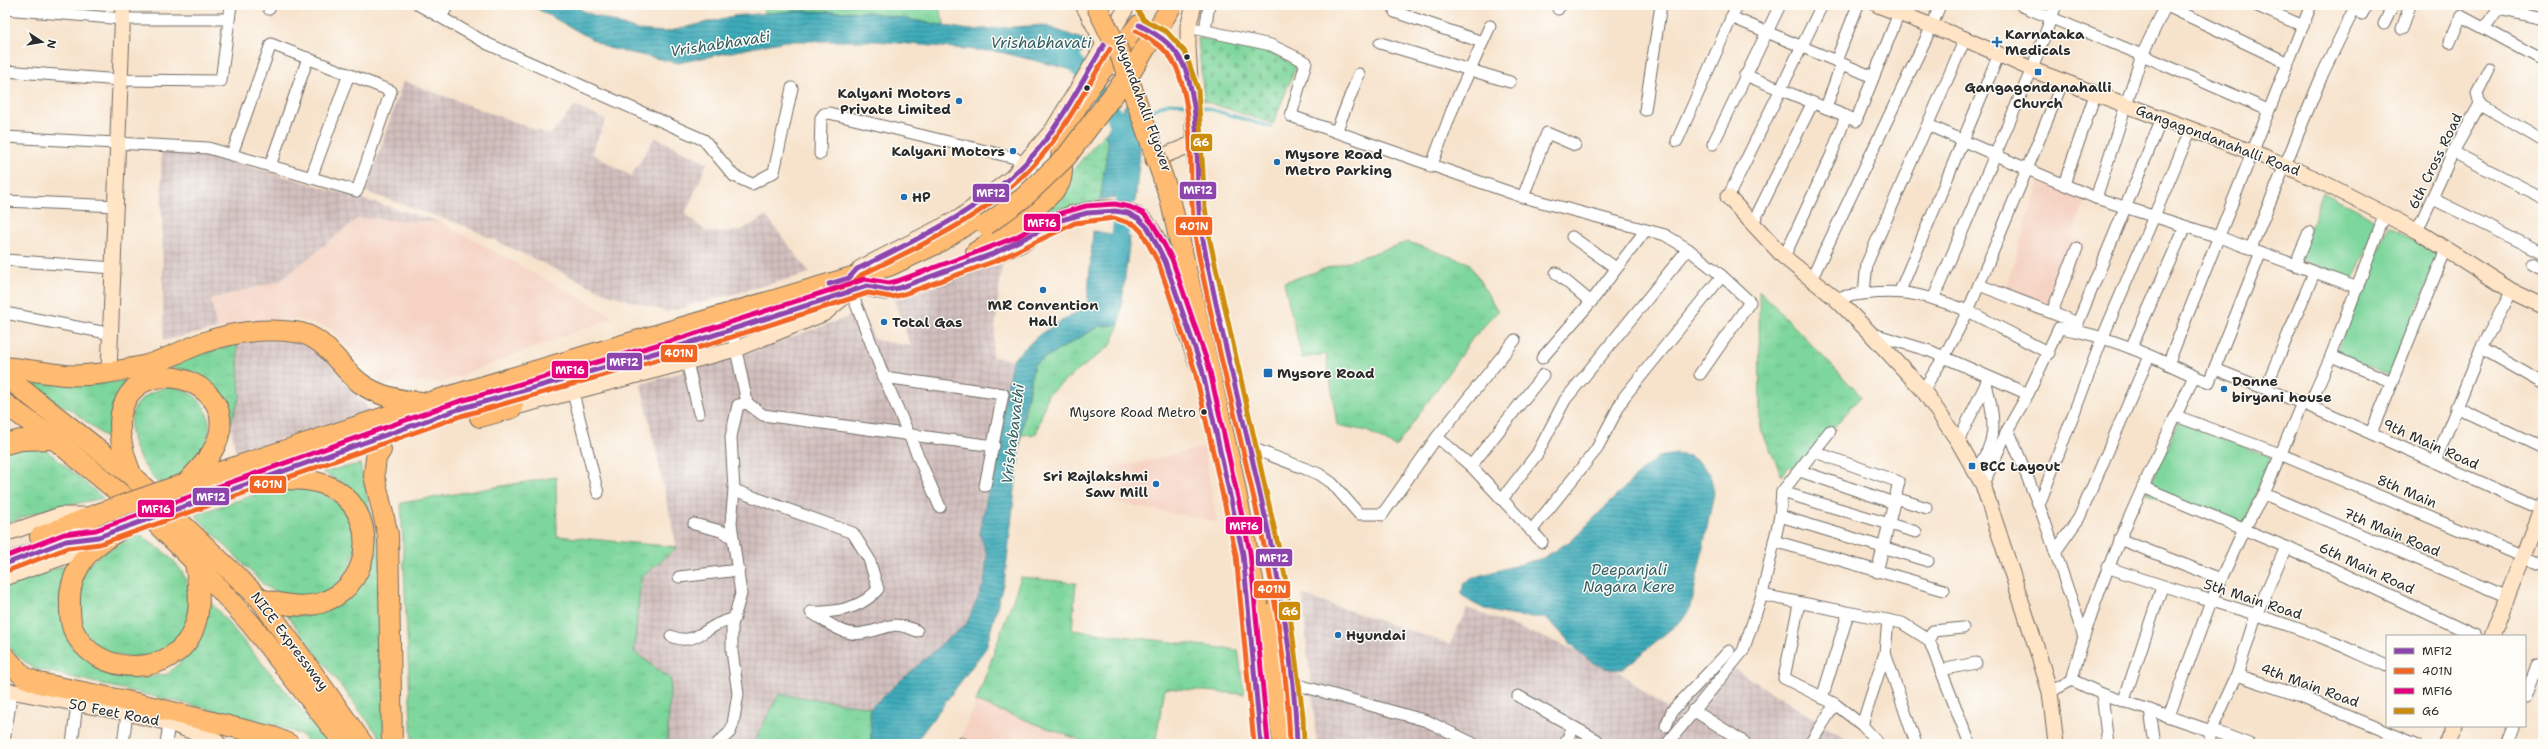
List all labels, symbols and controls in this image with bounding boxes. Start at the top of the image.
north arrow [22,22,62,62]
place label: Karnataka Medicals [2005,25,2085,59]
water label: Vrishabhavati [669,26,772,62]
street label: Nayandahalli Flyover [1110,32,1176,175]
water label: Vrishabhavati [990,33,1092,53]
marker: Karnataka Medicals [1992,37,2002,47]
text: N [43,38,60,50]
unlabelled marker [1182,52,1192,62]
marker: Gangagondanahalli Church [2033,67,2043,77]
place label: Gangagondanahalli Church [1965,78,2111,112]
unlabelled marker [1082,83,1092,93]
place label: Kalyani Motors Private Limited [838,84,951,118]
marker: Kalyani Motors Private Limited [954,96,964,106]
street label: Gangagondanahalli Road [2133,100,2303,180]
street label: 6th Cross Road [2404,110,2466,212]
line badge: G6 [1190,133,1213,152]
text: G6 [1193,135,1210,150]
place label: Kalyani Motors [892,142,1005,160]
place label: Mysore Road Metro Parking [1285,145,1392,179]
marker: Kalyani Motors [1008,146,1018,156]
marker: Mysore Road Metro Parking [1272,157,1282,167]
line badge: MF12 [1179,181,1217,200]
line badge: MF12 [972,183,1010,203]
text: MF12 [1183,183,1213,198]
text: MF12 [976,186,1006,201]
place label: HP [912,188,931,206]
marker: HP [899,192,909,202]
line badge: MF16 [1023,213,1061,232]
text: MF16 [1027,216,1057,231]
line badge: 401N [1175,216,1213,236]
text: 401N [1180,219,1209,234]
marker: MR Convention Hall [1038,285,1048,295]
place label: MR Convention Hall [988,296,1098,330]
place label: Total Gas [892,313,962,331]
marker: Total Gas [879,317,889,327]
line badge: 401N [660,344,698,363]
text: 401N [665,346,694,361]
line badge: MF12 [606,352,643,371]
text: MF12 [609,355,639,370]
line badge: MF16 [551,360,589,379]
text: MF16 [555,363,585,378]
place label: Mysore Road [1277,364,1375,382]
marker: Mysore Road [1262,367,1274,379]
place label: Donne biryani house [2232,372,2332,406]
water label: Vrishabavathi [997,382,1029,485]
marker: Donne biryani house [2219,384,2229,394]
place label: Mysore Road Metro [1070,404,1196,421]
marker: Mysore Road Metro [1199,407,1209,417]
street label: 9th Main Road [2380,415,2482,473]
place label: BCC Layout [1980,457,2060,475]
marker: BCC Layout [1967,461,1977,471]
place label: Sri Rajlakshmi Saw Mill [1043,467,1148,501]
street label: 8th Main [2374,470,2440,512]
line badge: 401N [249,475,287,494]
text: 401N [254,477,283,492]
marker: Sri Rajlakshmi Saw Mill [1151,479,1161,489]
line badge: MF12 [192,487,230,506]
text: MF12 [196,490,226,505]
line badge: MF16 [137,499,175,518]
text: MF16 [141,502,171,517]
street label: 7th Main Road [2341,504,2443,561]
line badge: MF16 [1225,516,1263,535]
text: MF16 [1229,519,1259,534]
street label: 6th Main Road [2316,538,2418,598]
line badge: MF12 [1255,548,1293,567]
text: MF12 [1259,551,1289,566]
water label: Deepanjali Nagara Kere [1583,560,1675,597]
street label: 5th Main Road [2202,575,2305,623]
line badge: 401N [1253,580,1291,599]
text: 401N [1258,582,1287,597]
street label: NICE Expressway [247,588,333,694]
line badge: G6 [1278,601,1301,621]
text: G6 [1282,604,1299,619]
place label: Hyundai [1346,626,1406,644]
marker: Hyundai [1333,630,1343,640]
legend [2386,635,2526,727]
text: MF12 [2422,643,2452,659]
street label: 4th Main Road [2258,659,2362,711]
text: 401N [2422,663,2453,679]
text: MF16 [2422,683,2453,699]
street label: 50 Feet Road [67,694,161,730]
text: G6 [2422,703,2439,719]

